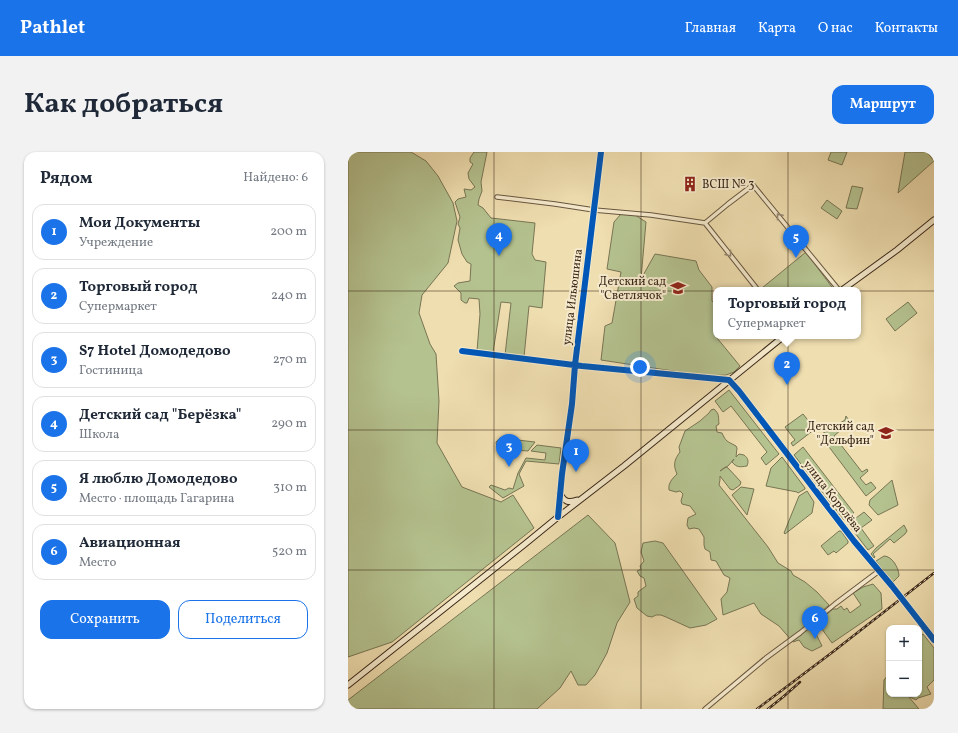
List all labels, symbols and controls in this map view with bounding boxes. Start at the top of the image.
text: Pathlet [20,15,85,41]
text: Главная [685,19,736,38]
text: Карта [758,19,796,38]
text: О нас [818,19,853,38]
text: Контакты [875,19,938,38]
text: Как добраться [24,85,223,124]
button: Маршрут [832,85,934,124]
text: Рядом [40,167,93,190]
text: Найдено: 6 [243,169,308,187]
building icon: ВСШ № 3 [681,175,699,193]
place label: ВСШ № 3 [702,177,754,193]
text: Мои Документы [79,213,200,234]
one-way arrow [776,214,783,221]
text: 1 [51,223,57,241]
text: 200 m [270,223,307,241]
pin: 4 [486,223,512,256]
pin: 5 [783,225,809,258]
text: Учреждение [79,234,153,252]
street label: улица Ильюшина [559,248,587,346]
one-way arrow [724,250,731,257]
place label: Детский сад "Светлячок" [599,274,666,304]
text: Торговый город [79,277,197,298]
school or university icon: Детский сад "Светлячок" [669,279,687,297]
text: 2 [51,287,57,305]
text: 240 m [271,287,307,305]
popup [713,287,861,339]
text: Торговый город [728,294,846,315]
text: Супермаркет [79,298,157,316]
text: Супермаркет [728,315,806,333]
text: S7 Hotel Домодедово [79,341,231,362]
text: 3 [51,351,57,369]
text: 270 m [273,351,307,369]
pin: 2 [774,352,800,385]
your location [630,357,650,377]
text: Гостиница [79,362,143,380]
text: Детский сад "Берёзка" [79,405,241,426]
text: 4 [50,415,58,433]
text: 290 m [271,415,307,433]
place label: Детский сад "Дельфин" [807,419,874,449]
school or university icon: Детский сад "Дельфин" [877,424,895,442]
text: Школа [79,426,119,444]
pin: 3 [496,434,522,467]
pin: 1 [563,439,589,472]
street label: улица Королёва [799,457,865,536]
text: Я люблю Домодедово [79,469,238,490]
text: 5 [51,479,57,497]
text: 310 m [273,479,307,497]
text: Место · площадь Гагарина [79,490,234,508]
text: Авиационная [79,533,181,554]
text: 6 [50,543,58,561]
text: 520 m [272,543,307,561]
text: Место [79,554,116,572]
button: Сохранить [40,600,170,639]
button: Поделиться [178,600,308,639]
pin: 6 [802,606,828,639]
map controls [886,625,922,697]
button: + [886,625,922,661]
button: − [886,661,922,697]

